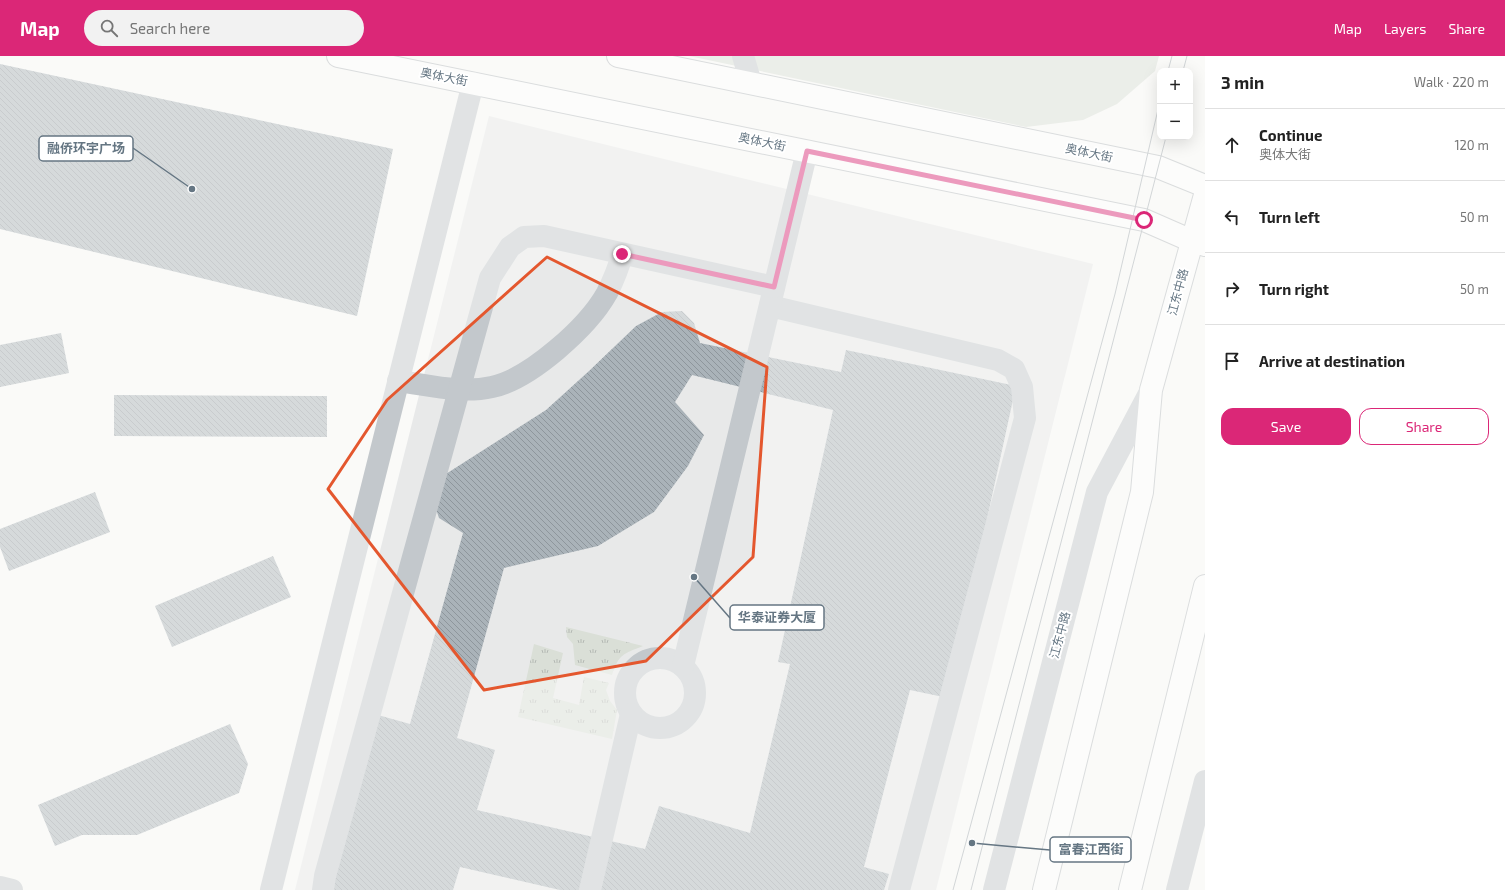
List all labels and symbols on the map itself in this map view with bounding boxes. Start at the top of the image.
street label: 奥体大街 [419,65,469,87]
street label: 奥体大街 [737,129,787,153]
callout: 融侨环宇广场 [39,136,133,161]
text: 融侨环宇广场 [47,140,125,156]
street label: 奥体大街 [1064,140,1114,164]
route start [1135,211,1153,229]
route end [613,245,631,263]
street label: 江东中路 [1164,267,1190,317]
callout: 华泰证券大厦 [730,605,824,630]
text: 华泰证券大厦 [738,609,816,625]
street label: 江东中路 [1046,610,1072,660]
callout: 富春江西街 [1050,837,1131,862]
text: 富春江西街 [1058,841,1124,857]

